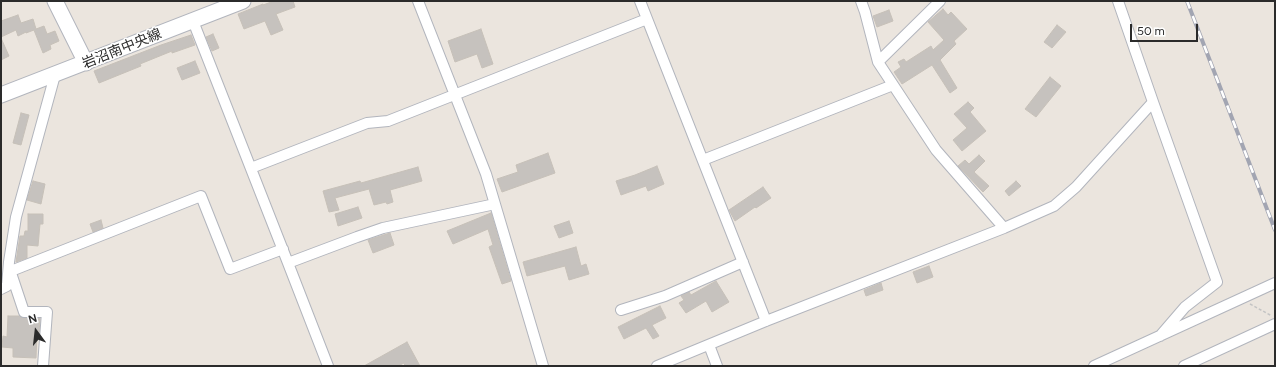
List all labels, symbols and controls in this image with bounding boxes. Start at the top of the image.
scale bar [1132,16,1200,42]
text: 50 m [1137,24,1165,38]
street label: 岩沼南中央線 [80,25,164,73]
north arrow [16,311,56,351]
text: N [27,312,39,326]

